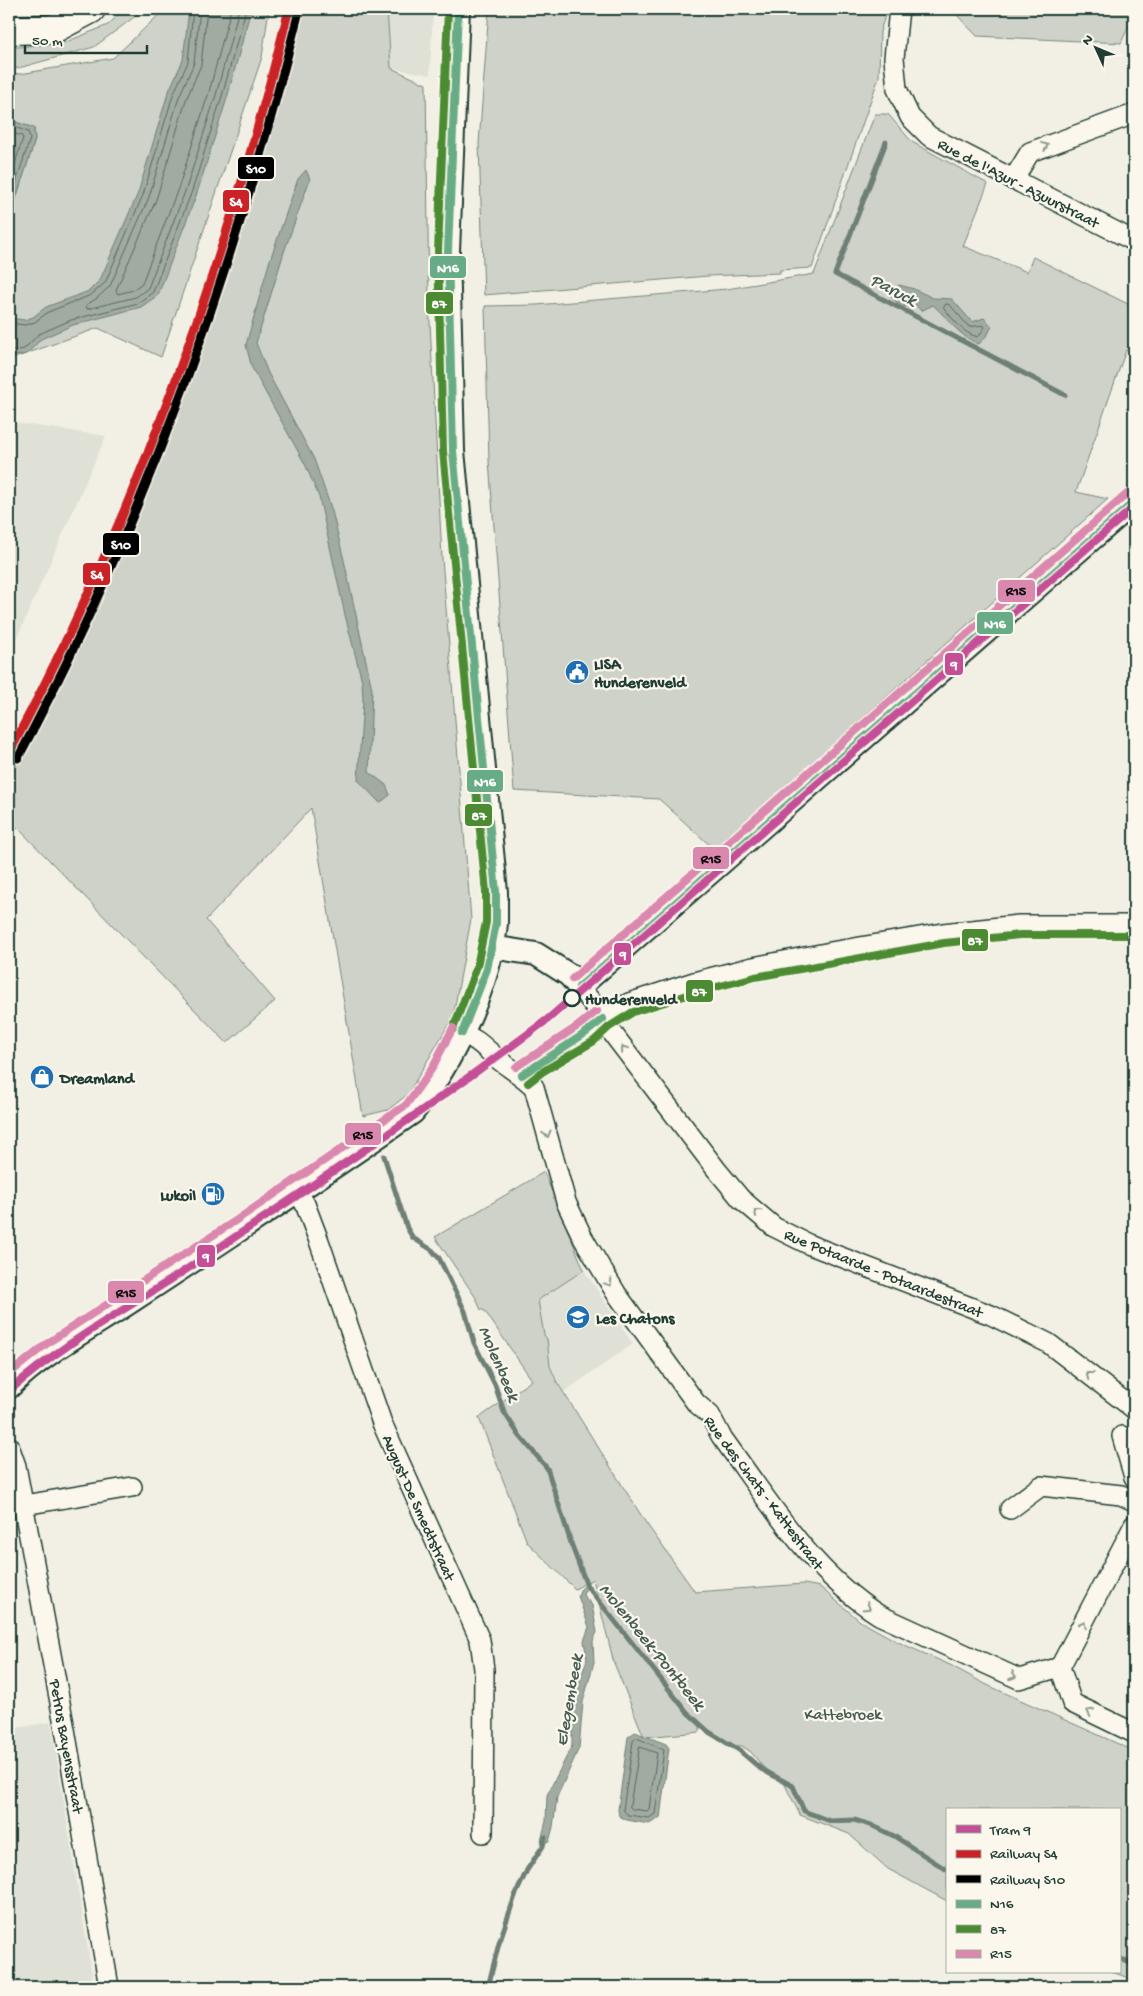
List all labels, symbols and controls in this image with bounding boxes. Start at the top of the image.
scale bar [25,22,148,54]
north arrow [1070,22,1120,72]
text: N [1079,32,1098,50]
text: 50 m [32,33,63,51]
street label: Rue de l'Azur - Azuurstraat [933,136,1103,235]
one-way arrow [1040,142,1048,152]
line badge: S10 [237,156,275,180]
text: S10 [246,162,266,179]
line badge: S4 [222,189,250,213]
text: S4 [229,195,243,212]
line badge: N16 [429,255,467,279]
text: N16 [437,261,460,278]
water label: Paruck [866,270,921,313]
line badge: 87 [425,291,454,315]
text: 87 [432,297,447,314]
line badge: S10 [102,532,140,556]
text: S10 [111,538,131,555]
line badge: S4 [82,562,111,586]
text: S4 [90,568,104,585]
line badge: R15 [997,579,1036,603]
text: R15 [1005,584,1027,601]
line badge: N16 [976,611,1014,635]
text: N16 [984,617,1007,634]
line badge: 9 [944,652,964,676]
place label: LISA Hunderenveld [594,657,687,694]
text: 9 [949,658,958,675]
public building icon: LISA Hunderenveld [564,659,590,685]
line badge: N16 [466,769,504,793]
text: N16 [474,775,497,792]
line badge: 87 [464,803,493,827]
text: 87 [472,809,487,826]
line badge: R15 [692,846,730,870]
text: R15 [700,852,722,869]
line badge: 87 [961,928,989,952]
text: 87 [968,934,983,951]
line badge: 9 [613,942,632,966]
text: 9 [618,948,627,965]
line badge: 87 [685,979,714,1003]
text: 87 [692,985,707,1002]
marker: Hunderenveld [563,989,581,1007]
place label: Hunderenveld [585,992,678,1011]
one-way arrow [621,1045,630,1055]
shop icon: Dreamland [29,1064,55,1090]
place label: Dreamland [58,1071,136,1090]
line badge: R15 [344,1122,382,1146]
text: R15 [352,1128,374,1145]
one-way arrow [541,1130,552,1139]
fuel station icon: Lukoil [200,1181,226,1207]
place label: Lukoil [160,1188,196,1207]
one-way arrow [754,1209,763,1218]
street label: Rue Potaarde - Potaardestraat [781,1227,986,1324]
line badge: 9 [196,1244,216,1268]
text: 9 [201,1250,210,1267]
one-way arrow [603,1278,613,1287]
line badge: R15 [107,1280,145,1304]
text: R15 [115,1286,137,1303]
school or university icon: Les Chatons [565,1304,591,1330]
place label: Les Chatons [596,1311,675,1330]
water label: Molenbeek [472,1323,524,1407]
one-way arrow [1086,1372,1095,1380]
street label: Rue des Chats - Kattestraat [698,1413,827,1576]
street label: August De Smedtstraat [376,1433,458,1586]
water label: Molenbeek-Pontbeek [594,1580,710,1717]
one-way arrow [861,1601,870,1611]
one-way arrow [1077,1620,1087,1629]
water label: Elegembeek [552,1651,589,1748]
one-way arrow [1009,1670,1017,1680]
street label: Petrus Bayensstraat [43,1677,86,1816]
park label: Kattebroek [805,1707,883,1726]
one-way arrow [1087,1708,1096,1718]
legend [946,1808,1120,1974]
text: Tram 9 [989,1822,1032,1840]
text: Railway S4 [990,1846,1058,1864]
text: Railway S10 [990,1872,1066,1890]
text: N16 [990,1896,1014,1914]
text: 87 [990,1922,1007,1940]
text: R15 [990,1946,1012,1964]

